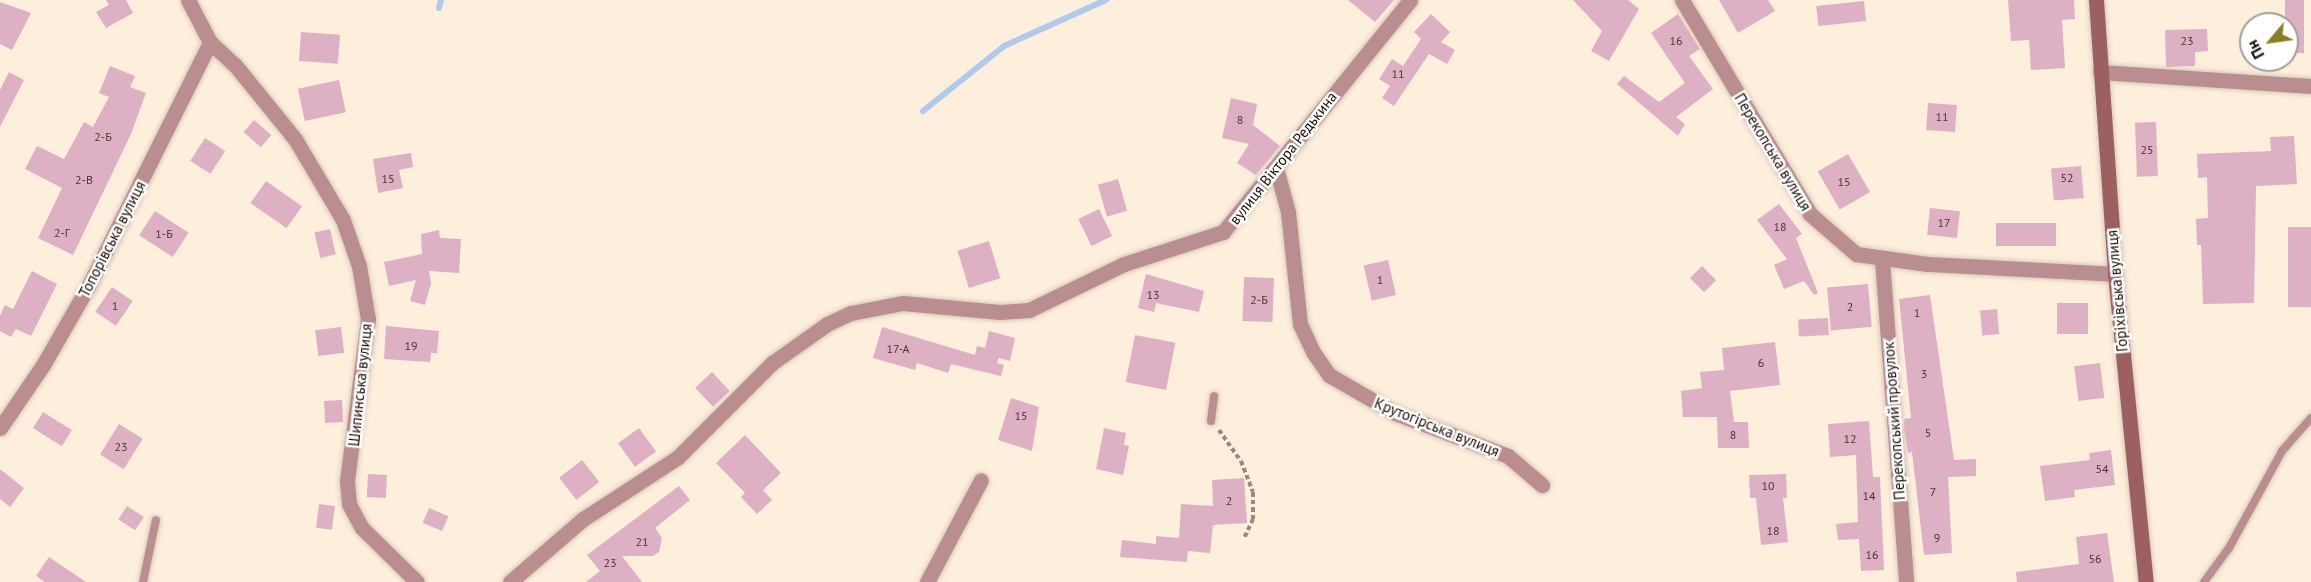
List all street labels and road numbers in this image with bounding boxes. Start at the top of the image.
street label: вулиця Віктора Редькина [1226,88,1340,228]
street label: Перекопська вулиця [1731,90,1815,214]
street label: Топорівська вулиця [75,178,149,300]
street label: Горіхівська вулиця [2103,229,2131,353]
street label: Шипинська вулиця [345,323,375,447]
street label: Перекопський провулок [1879,341,1909,501]
street label: Крутогірська вулиця [1372,394,1502,460]

